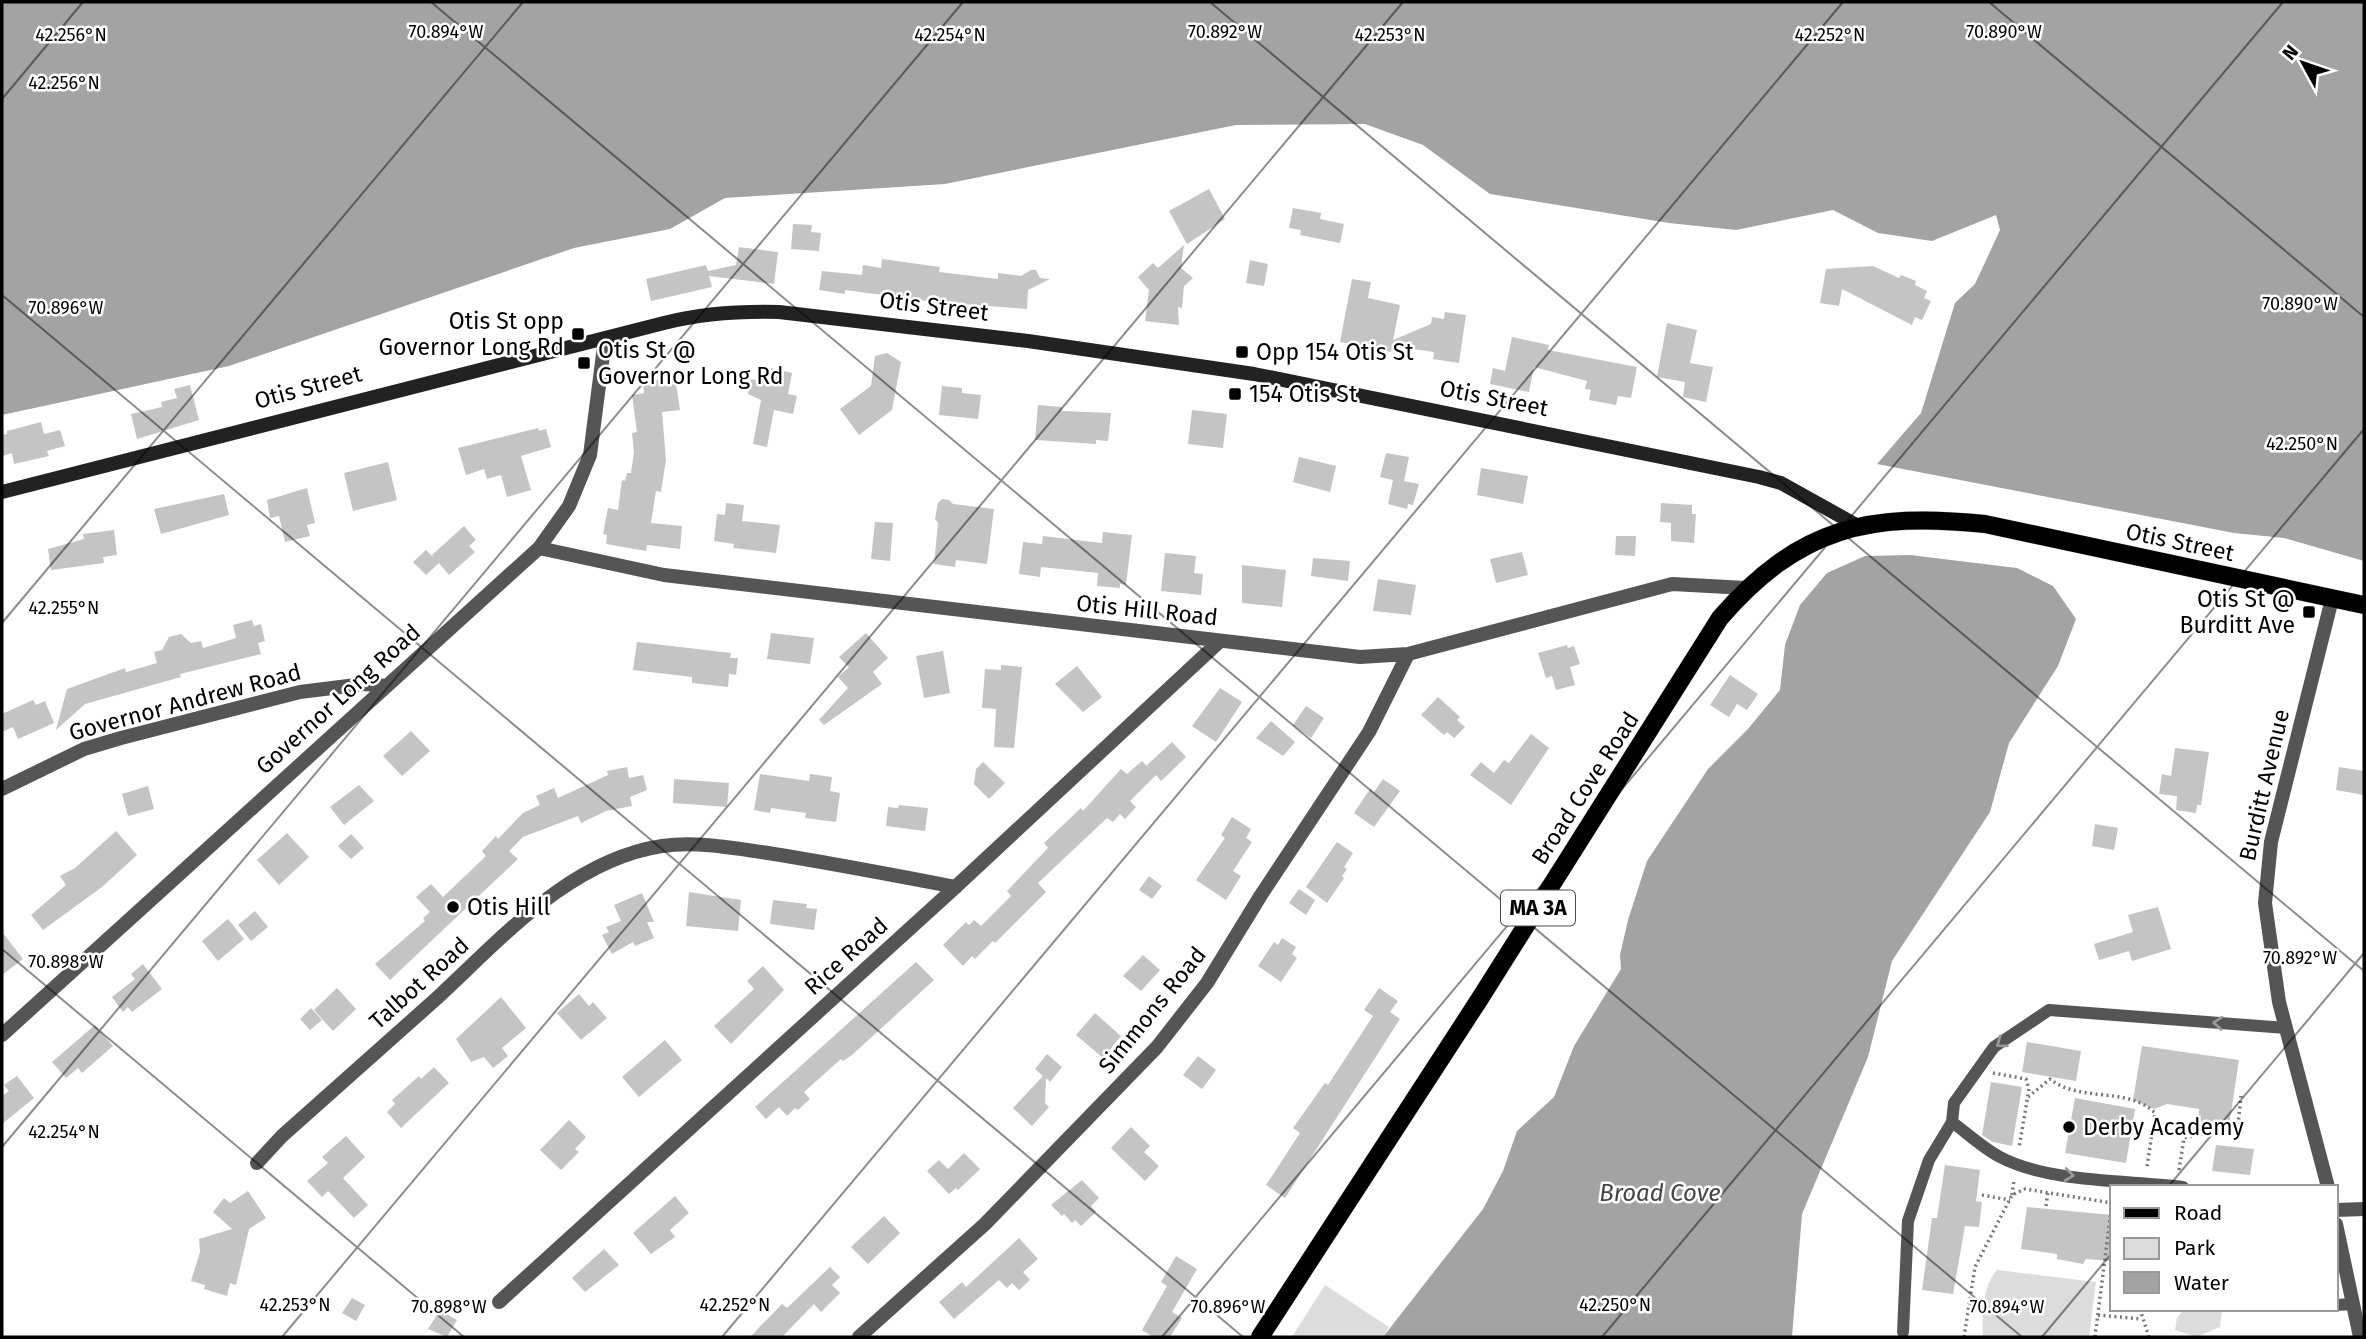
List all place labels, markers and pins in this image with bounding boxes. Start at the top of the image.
place label: Otis St opp Governor Long Rd [378,307,564,361]
marker: Otis St opp Governor Long Rd [570,326,586,342]
place label: Otis St @ Governor Long Rd [598,336,784,390]
place label: Opp 154 Otis St [1256,338,1414,366]
marker: Opp 154 Otis St [1234,344,1250,360]
marker: Otis St @ Governor Long Rd [576,355,592,371]
place label: 154 Otis St [1249,380,1358,408]
marker: 154 Otis St [1227,386,1243,402]
place label: Otis St @ Burditt Ave [2180,585,2295,639]
marker: Otis St @ Burditt Ave [2301,604,2317,620]
place label: Otis Hill [467,893,550,921]
marker: Otis Hill [445,899,461,915]
place label: Derby Academy [2083,1113,2245,1141]
marker: Derby Academy [2061,1119,2077,1135]

